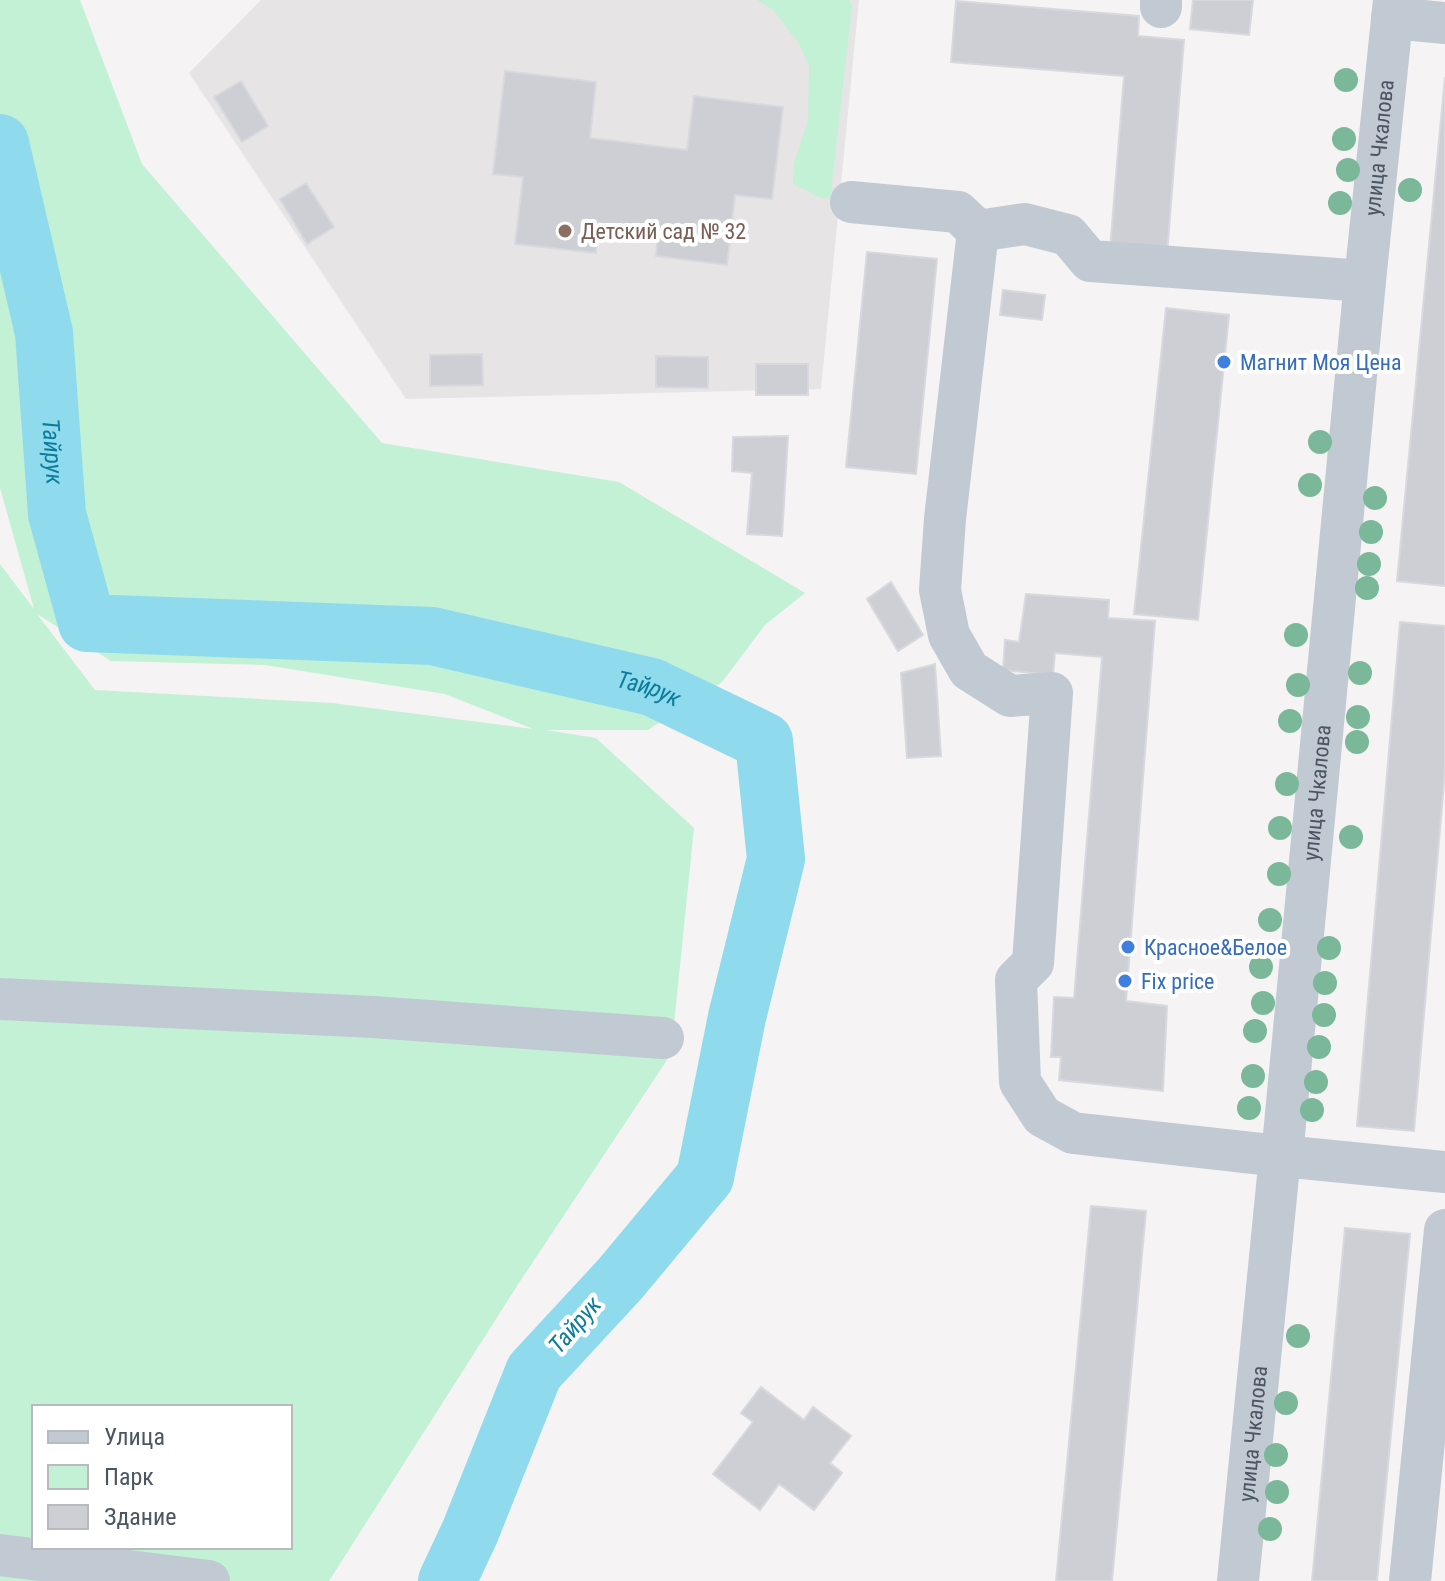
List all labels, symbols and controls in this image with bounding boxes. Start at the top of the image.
street label: улица Чкалова [1359,78,1398,217]
place label: Детский сад № 32 [581,219,746,244]
marker: Детский сад № 32 [556,222,574,240]
place label: Магнит Моя Цена [1240,350,1402,375]
marker: Магнит Моя Цена [1215,353,1233,371]
water label: Тайрук [36,418,69,486]
water label: Тайрук [614,665,686,713]
street label: улица Чкалова [1298,724,1335,862]
place label: Красное&Белое [1144,935,1287,960]
marker: Красное&Белое [1119,938,1137,956]
place label: Fix price [1141,969,1214,994]
marker: Fix price [1116,972,1134,990]
water label: Тайрук [543,1290,608,1359]
street label: улица Чкалова [1233,1365,1272,1503]
legend [32,1405,292,1549]
text: Улица [104,1423,165,1451]
text: Парк [104,1463,154,1491]
text: Здание [104,1503,176,1531]

